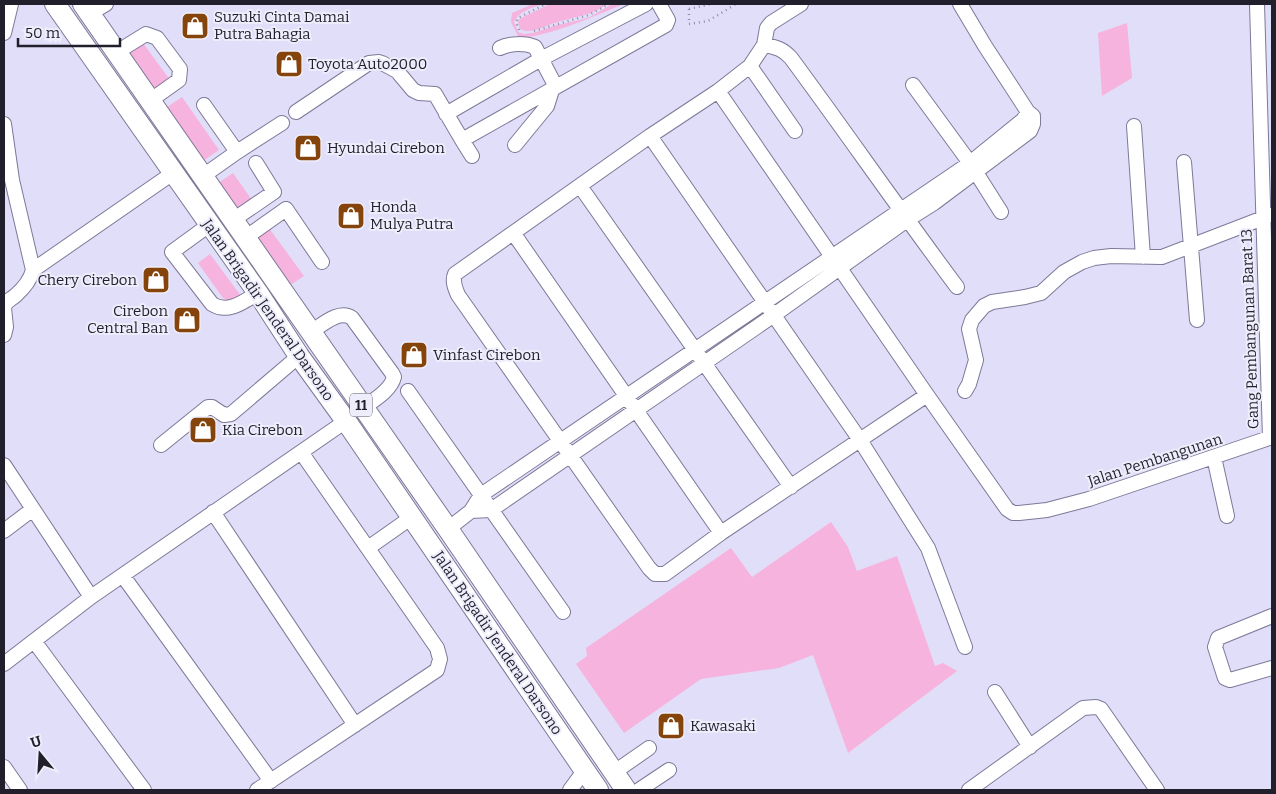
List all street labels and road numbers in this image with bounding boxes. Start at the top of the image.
street label: Jalan Brigadir Jenderal Darsono [198,215,338,404]
street label: Gang Pembangunan Barat 13 [1238,229,1262,429]
road number: 11 [350,394,372,416]
street label: Jalan Pembangunan [1085,430,1225,491]
street label: Jalan Brigadir Jenderal Darsono [429,547,566,738]

